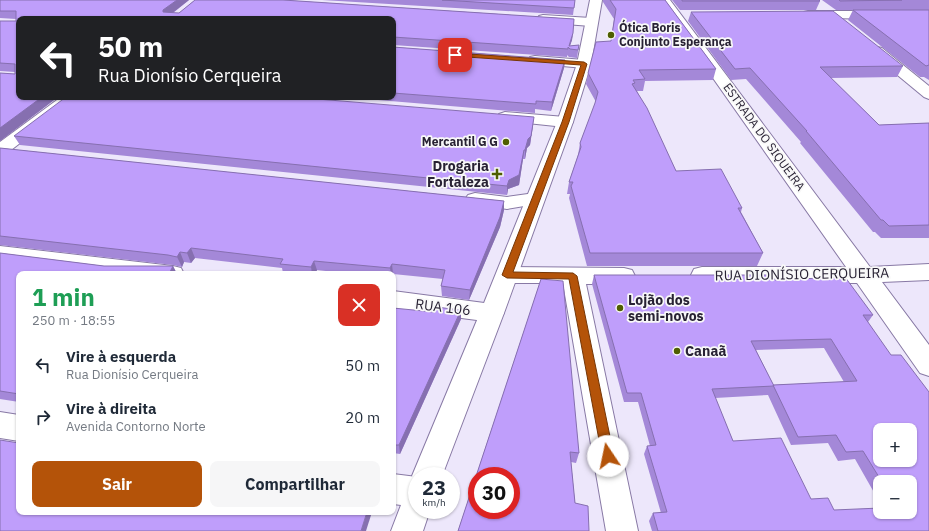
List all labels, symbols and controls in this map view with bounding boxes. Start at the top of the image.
place label: Ótica Boris Conjunto Esperança [619,19,732,49]
text: 50 m [98,28,163,65]
marker: Ótica Boris Conjunto Esperança [606,30,616,40]
icon: left [32,32,84,84]
pin [438,38,472,72]
icon: arrive [444,44,466,66]
text: Rua Dionísio Cerqueira [98,64,281,87]
street label: ESTRADA DO SIQUEIRA [720,80,809,194]
place label: Mercantil G G [422,134,498,149]
marker: Mercantil G G [501,137,511,147]
place label: Drogaria Fortaleza [427,157,489,191]
marker: Drogaria Fortaleza [492,169,502,179]
street label: RUA DIONÍSIO CERQUEIRA [715,262,889,285]
text: 1 min [32,281,95,313]
button: close [338,284,380,326]
place label: Lojão dos semi-novos [628,291,704,325]
street label: RUA 106 [414,295,472,319]
marker: Lojão dos semi-novos [615,303,625,313]
text: 250 m · 18:55 [32,312,115,329]
place label: Canaã [685,342,726,360]
marker: Canaã [672,346,682,356]
text: Vire à esquerda [66,347,176,366]
icon: left [32,354,54,376]
text: 50 m [345,356,380,375]
text: Rua Dionísio Cerqueira [66,366,198,383]
text: Vire à direita [66,399,156,418]
icon: right [32,406,54,428]
text: 20 m [345,408,380,427]
text: Avenida Contorno Norte [66,418,206,435]
map controls [873,423,917,519]
button: + [873,423,917,467]
position arrow [587,435,629,477]
button: Sair [32,461,202,507]
button: Compartilhar [210,461,380,507]
speed limit sign: 30 [468,467,520,519]
text: 23 [422,474,446,501]
button: − [873,475,917,519]
text: km/h [422,496,446,509]

